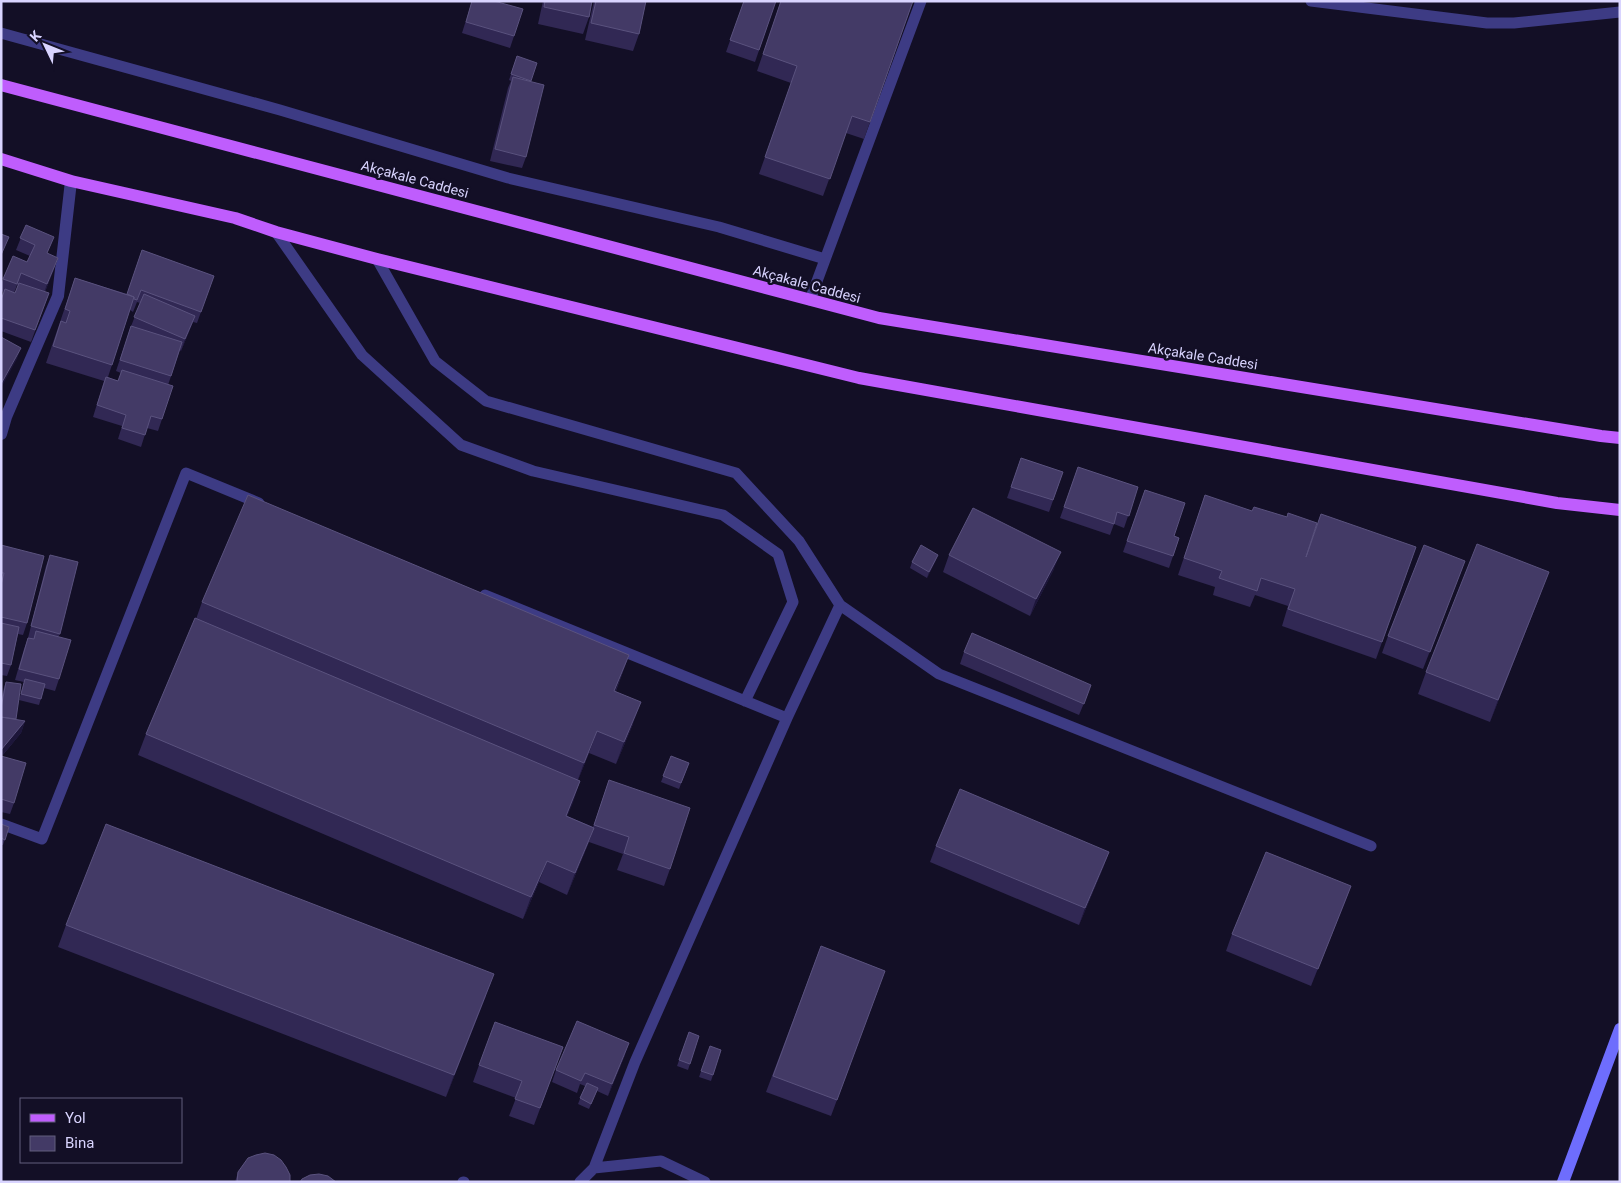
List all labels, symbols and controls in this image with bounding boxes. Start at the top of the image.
north arrow [20,20,70,70]
text: K [27,27,44,45]
street label: Akçakale Caddesi [360,157,470,201]
street label: Akçakale Caddesi [752,262,862,306]
street label: Akçakale Caddesi [1147,339,1259,373]
legend [20,1098,182,1163]
text: Yol [65,1109,86,1127]
text: Bina [65,1134,94,1152]

